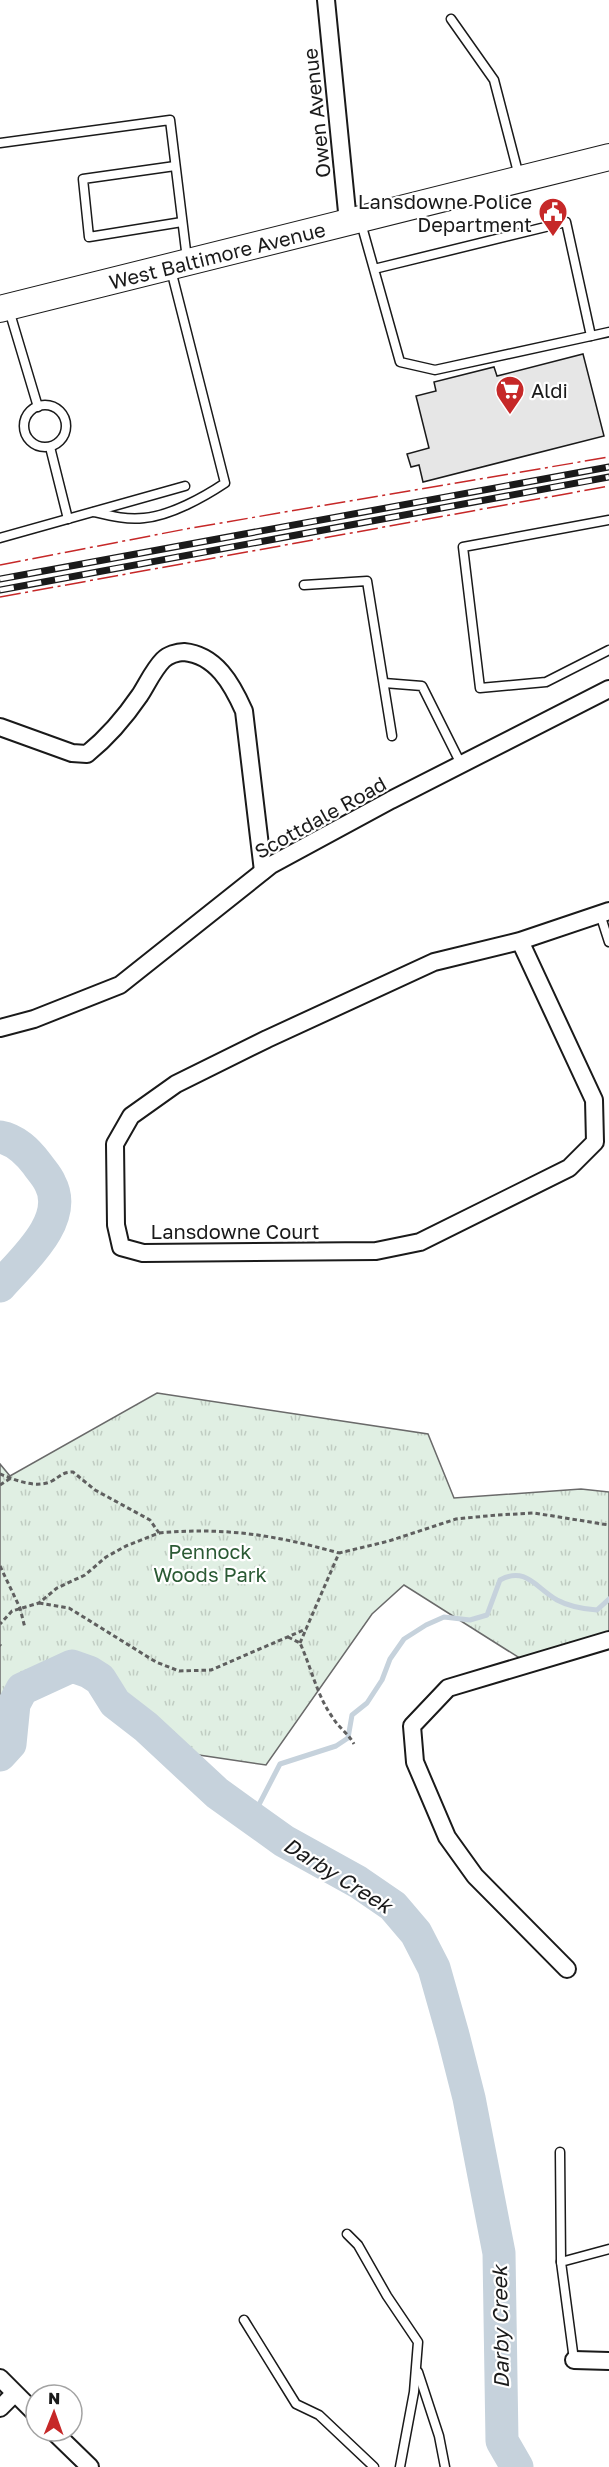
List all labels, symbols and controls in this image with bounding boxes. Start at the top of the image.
street label: Owen Avenue [297,47,335,179]
place label: Lansdowne Police Department [358,189,532,236]
public building icon: Lansdowne Police Department [537,196,569,238]
street label: West Baltimore Avenue [106,216,328,294]
supermarket icon: Aldi [494,374,526,416]
place label: Aldi [531,378,568,402]
street label: Scottdale Road [250,771,390,863]
street label: Lansdowne Court [151,1219,319,1243]
park label: Pennock Woods Park [153,1539,267,1586]
water label: Darby Creek [279,1831,399,1920]
water label: Darby Creek [486,2263,514,2389]
north arrow [24,2383,84,2443]
text: N [48,2388,61,2408]

